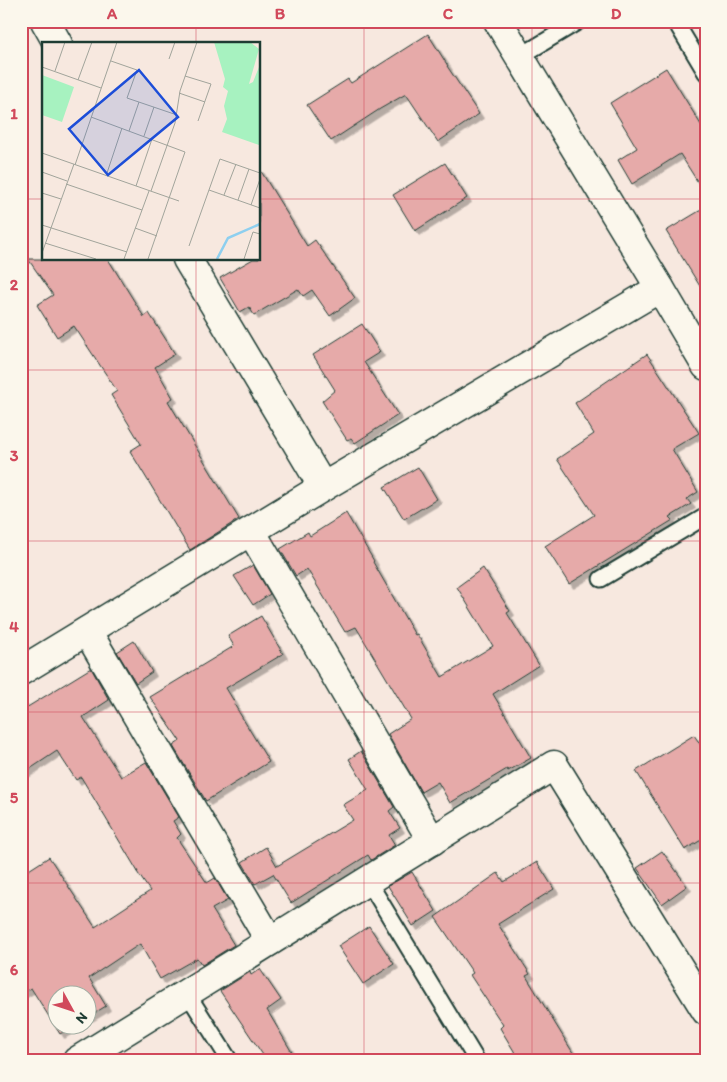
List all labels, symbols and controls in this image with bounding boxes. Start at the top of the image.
text: A [106,4,118,23]
text: B [275,4,286,23]
text: C [443,4,454,23]
text: D [611,4,622,23]
inset map [42,42,260,260]
text: 1 [10,104,18,123]
text: 2 [10,275,19,294]
text: 3 [10,446,19,465]
text: 4 [9,617,19,636]
text: 5 [10,788,19,807]
text: 6 [10,960,19,979]
north arrow [48,984,98,1034]
text: N [72,1009,91,1027]

